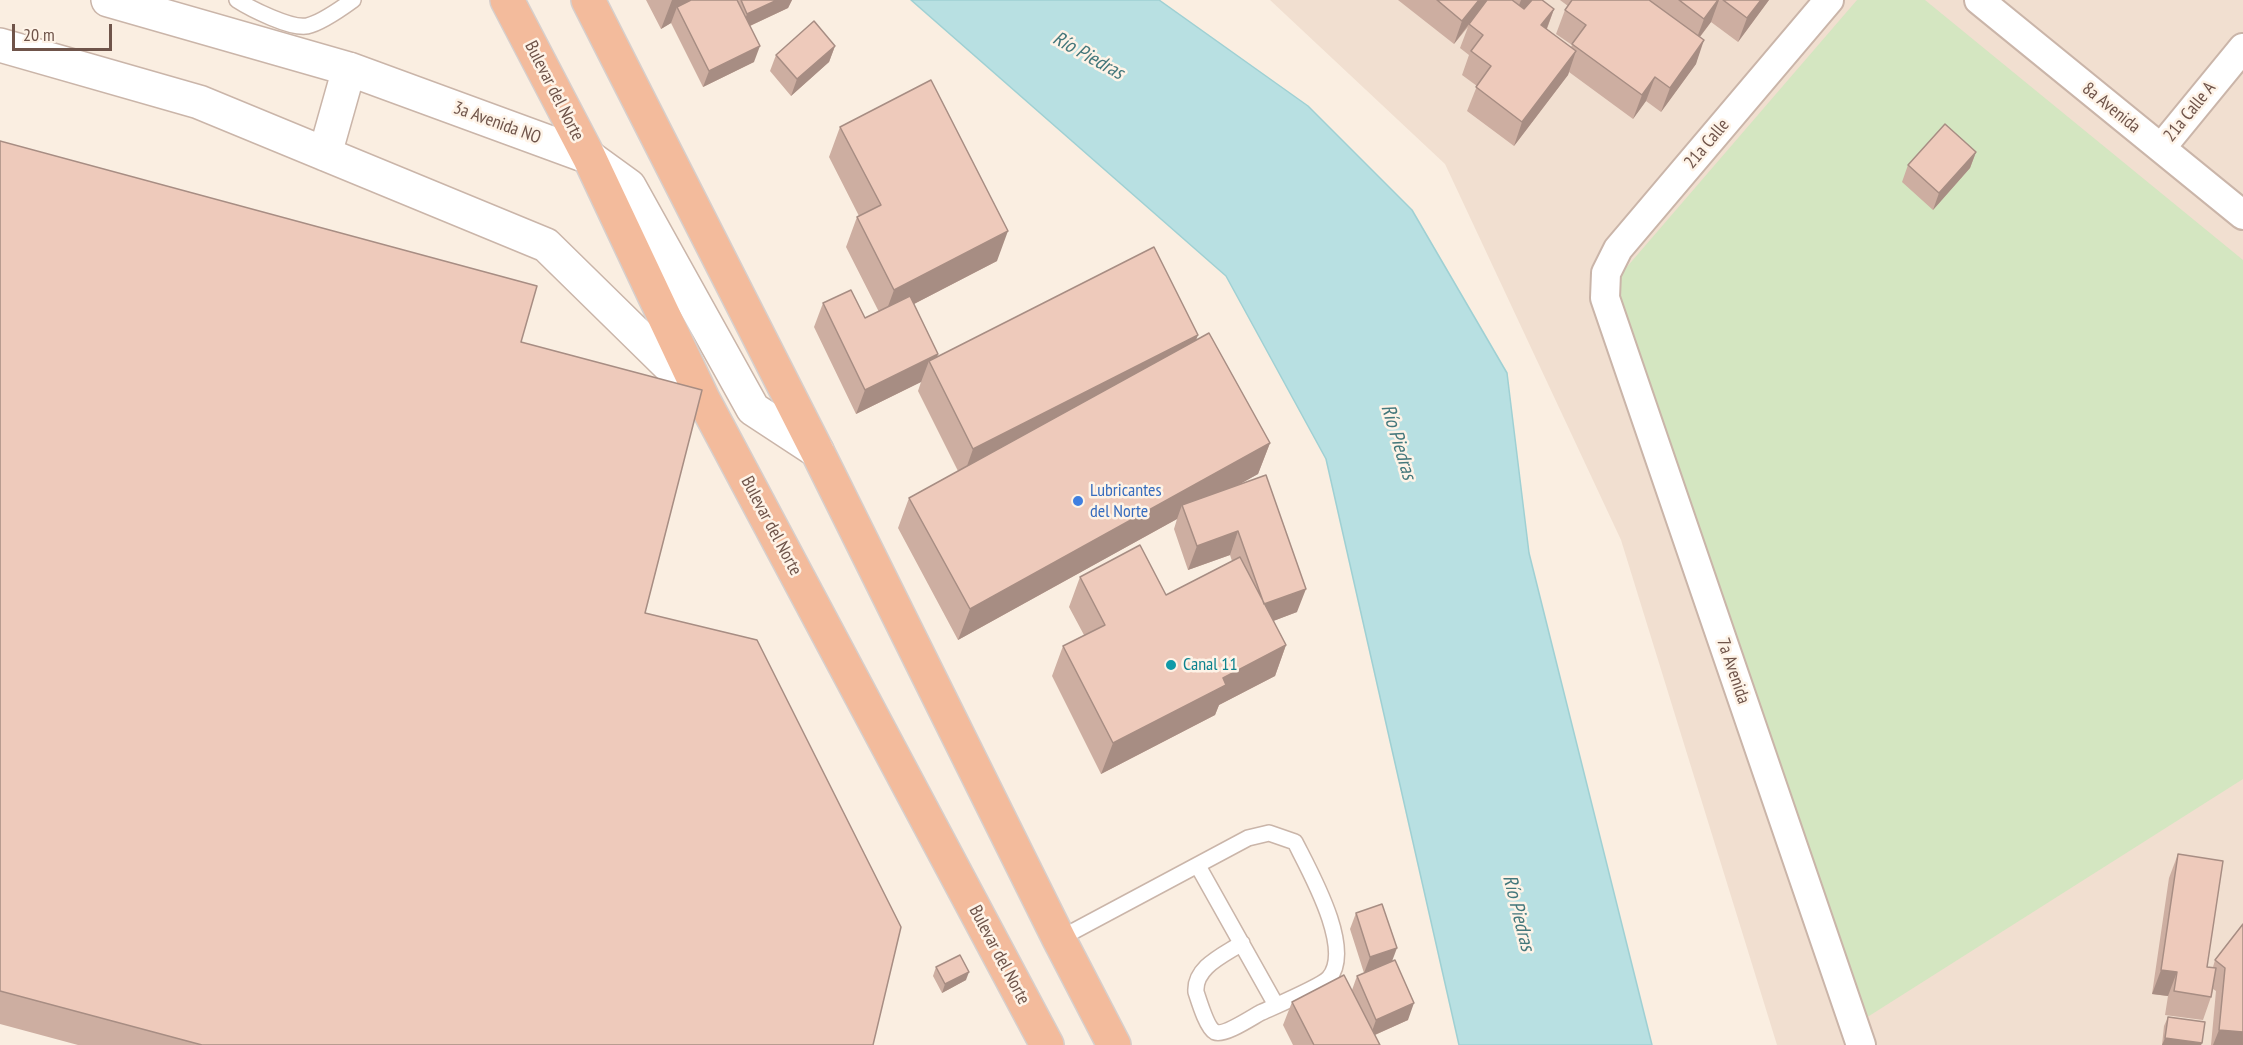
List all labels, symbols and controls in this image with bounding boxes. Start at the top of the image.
scale bar [15,12,116,50]
text: 20 m [23,23,55,46]
water label: Río Piedras [1048,27,1128,85]
street label: Bulevar del Norte [520,38,588,144]
street label: 8a Avenida [2078,78,2144,138]
street label: 21a Calle A [2159,78,2221,146]
street label: 3a Avenida NO [450,97,544,149]
street label: 21a Calle [1680,115,1734,173]
water label: Río Piedras [1375,402,1421,482]
street label: Bulevar del Norte [736,473,806,579]
place label: Lubricantes del Norte [1090,480,1162,522]
marker: Lubricantes del Norte [1071,494,1085,508]
street label: 7a Avenida [1712,635,1754,707]
place label: Canal 11 [1183,654,1238,676]
marker: Canal 11 [1164,658,1178,672]
water label: Río Piedras [1497,873,1539,953]
street label: Bulevar del Norte [964,902,1034,1008]

